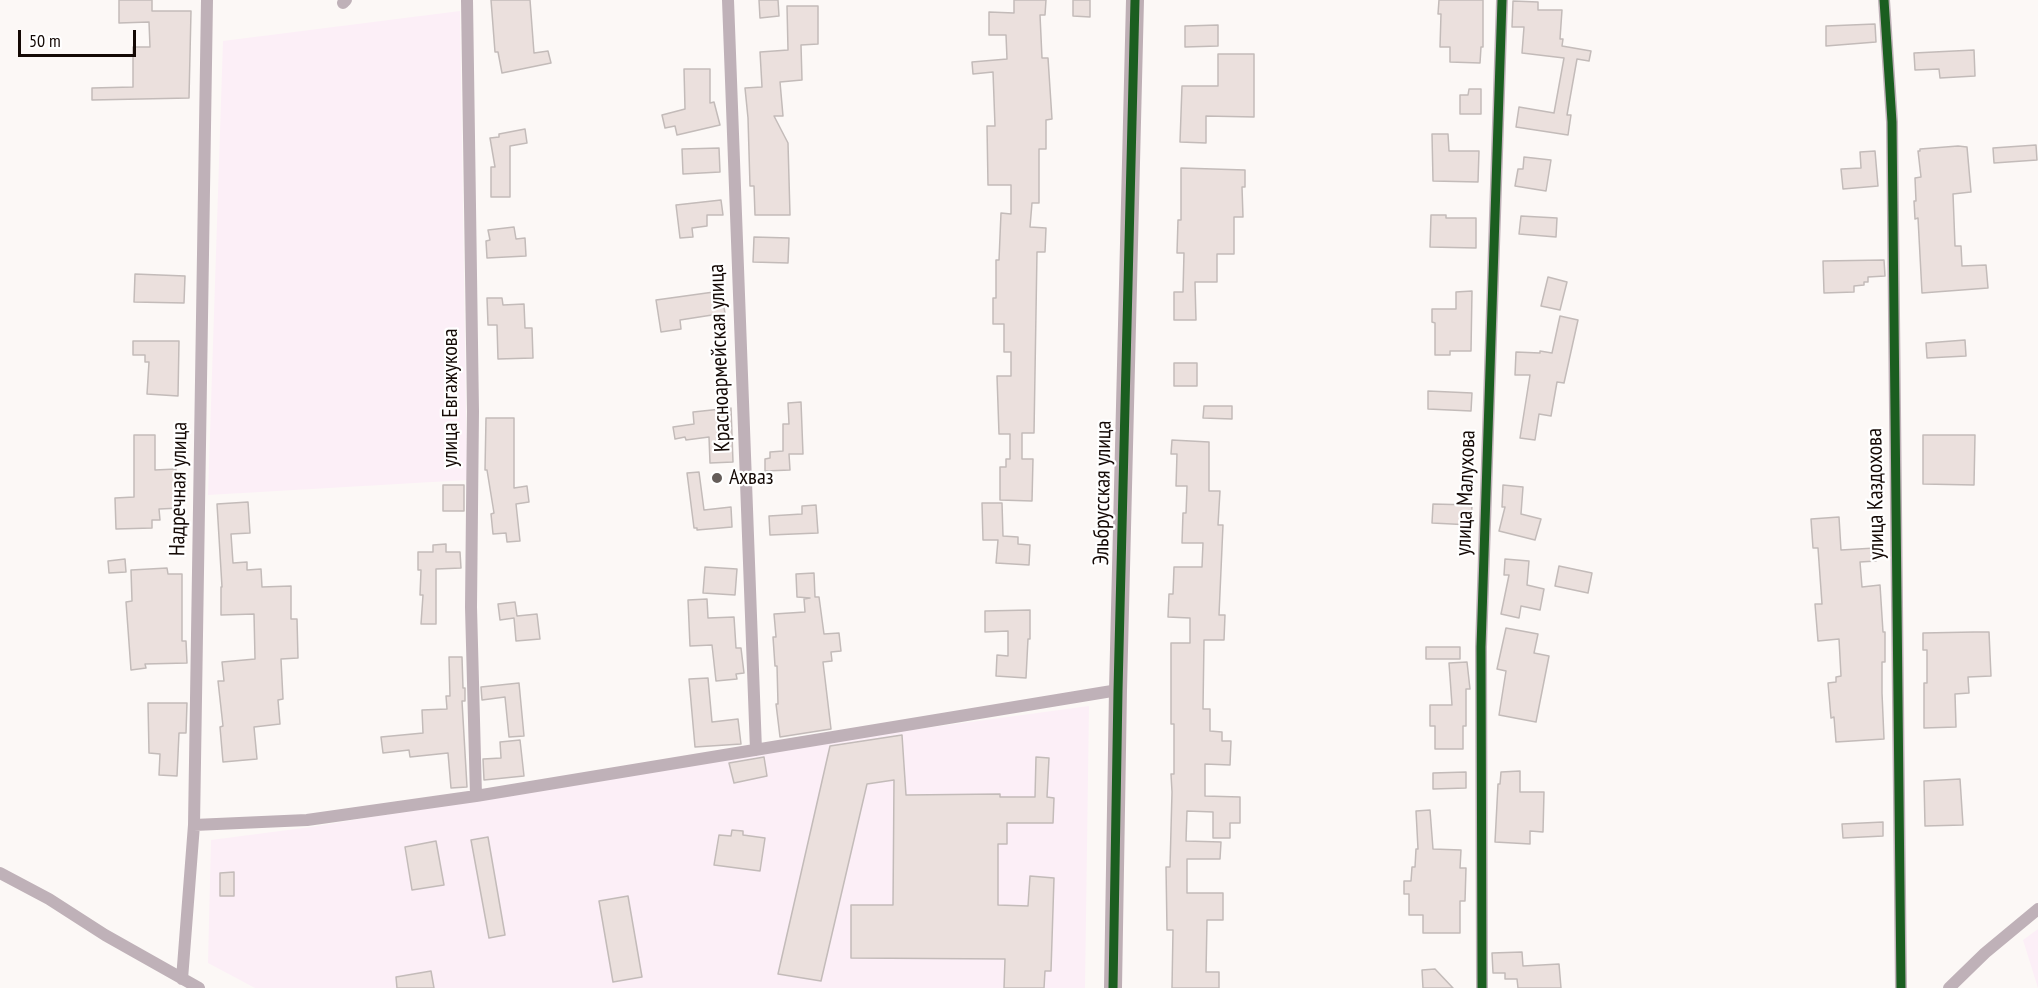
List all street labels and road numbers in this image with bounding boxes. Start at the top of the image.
street label: Красноармейская улица [704,264,736,452]
street label: улица Евгажукова [438,329,464,467]
street label: Эльбрусская улица [1089,420,1117,566]
street label: Надречная улица [165,422,193,556]
street label: улица Каздохова [1862,428,1890,560]
street label: улица Малухова [1451,430,1481,556]

